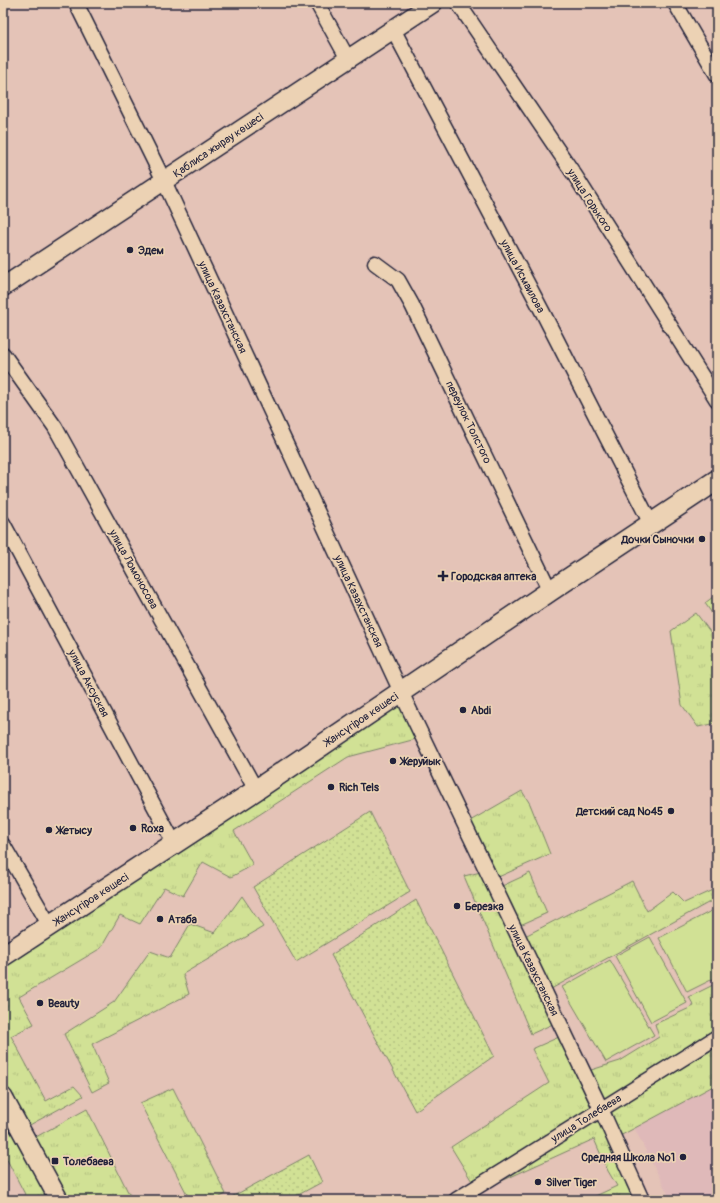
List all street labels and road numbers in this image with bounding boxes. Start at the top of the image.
street label: Қаблиса жырау көшесі [171,110,266,180]
street label: улица Горького [564,166,615,234]
street label: улица Исмаилова [497,236,547,315]
street label: улица Казахстанская [195,258,250,355]
street label: переулок Толстого [443,379,494,466]
street label: улица Ломоносова [106,526,161,611]
street label: улица Казахстанская [331,552,386,649]
street label: улица Аксуская [65,646,112,719]
street label: Жансүгіров көшесі [320,690,401,750]
street label: Жансүгіров көшесі [50,870,131,929]
street label: улица Казахстанская [505,921,561,1018]
street label: улица Толебаева [548,1092,624,1146]

